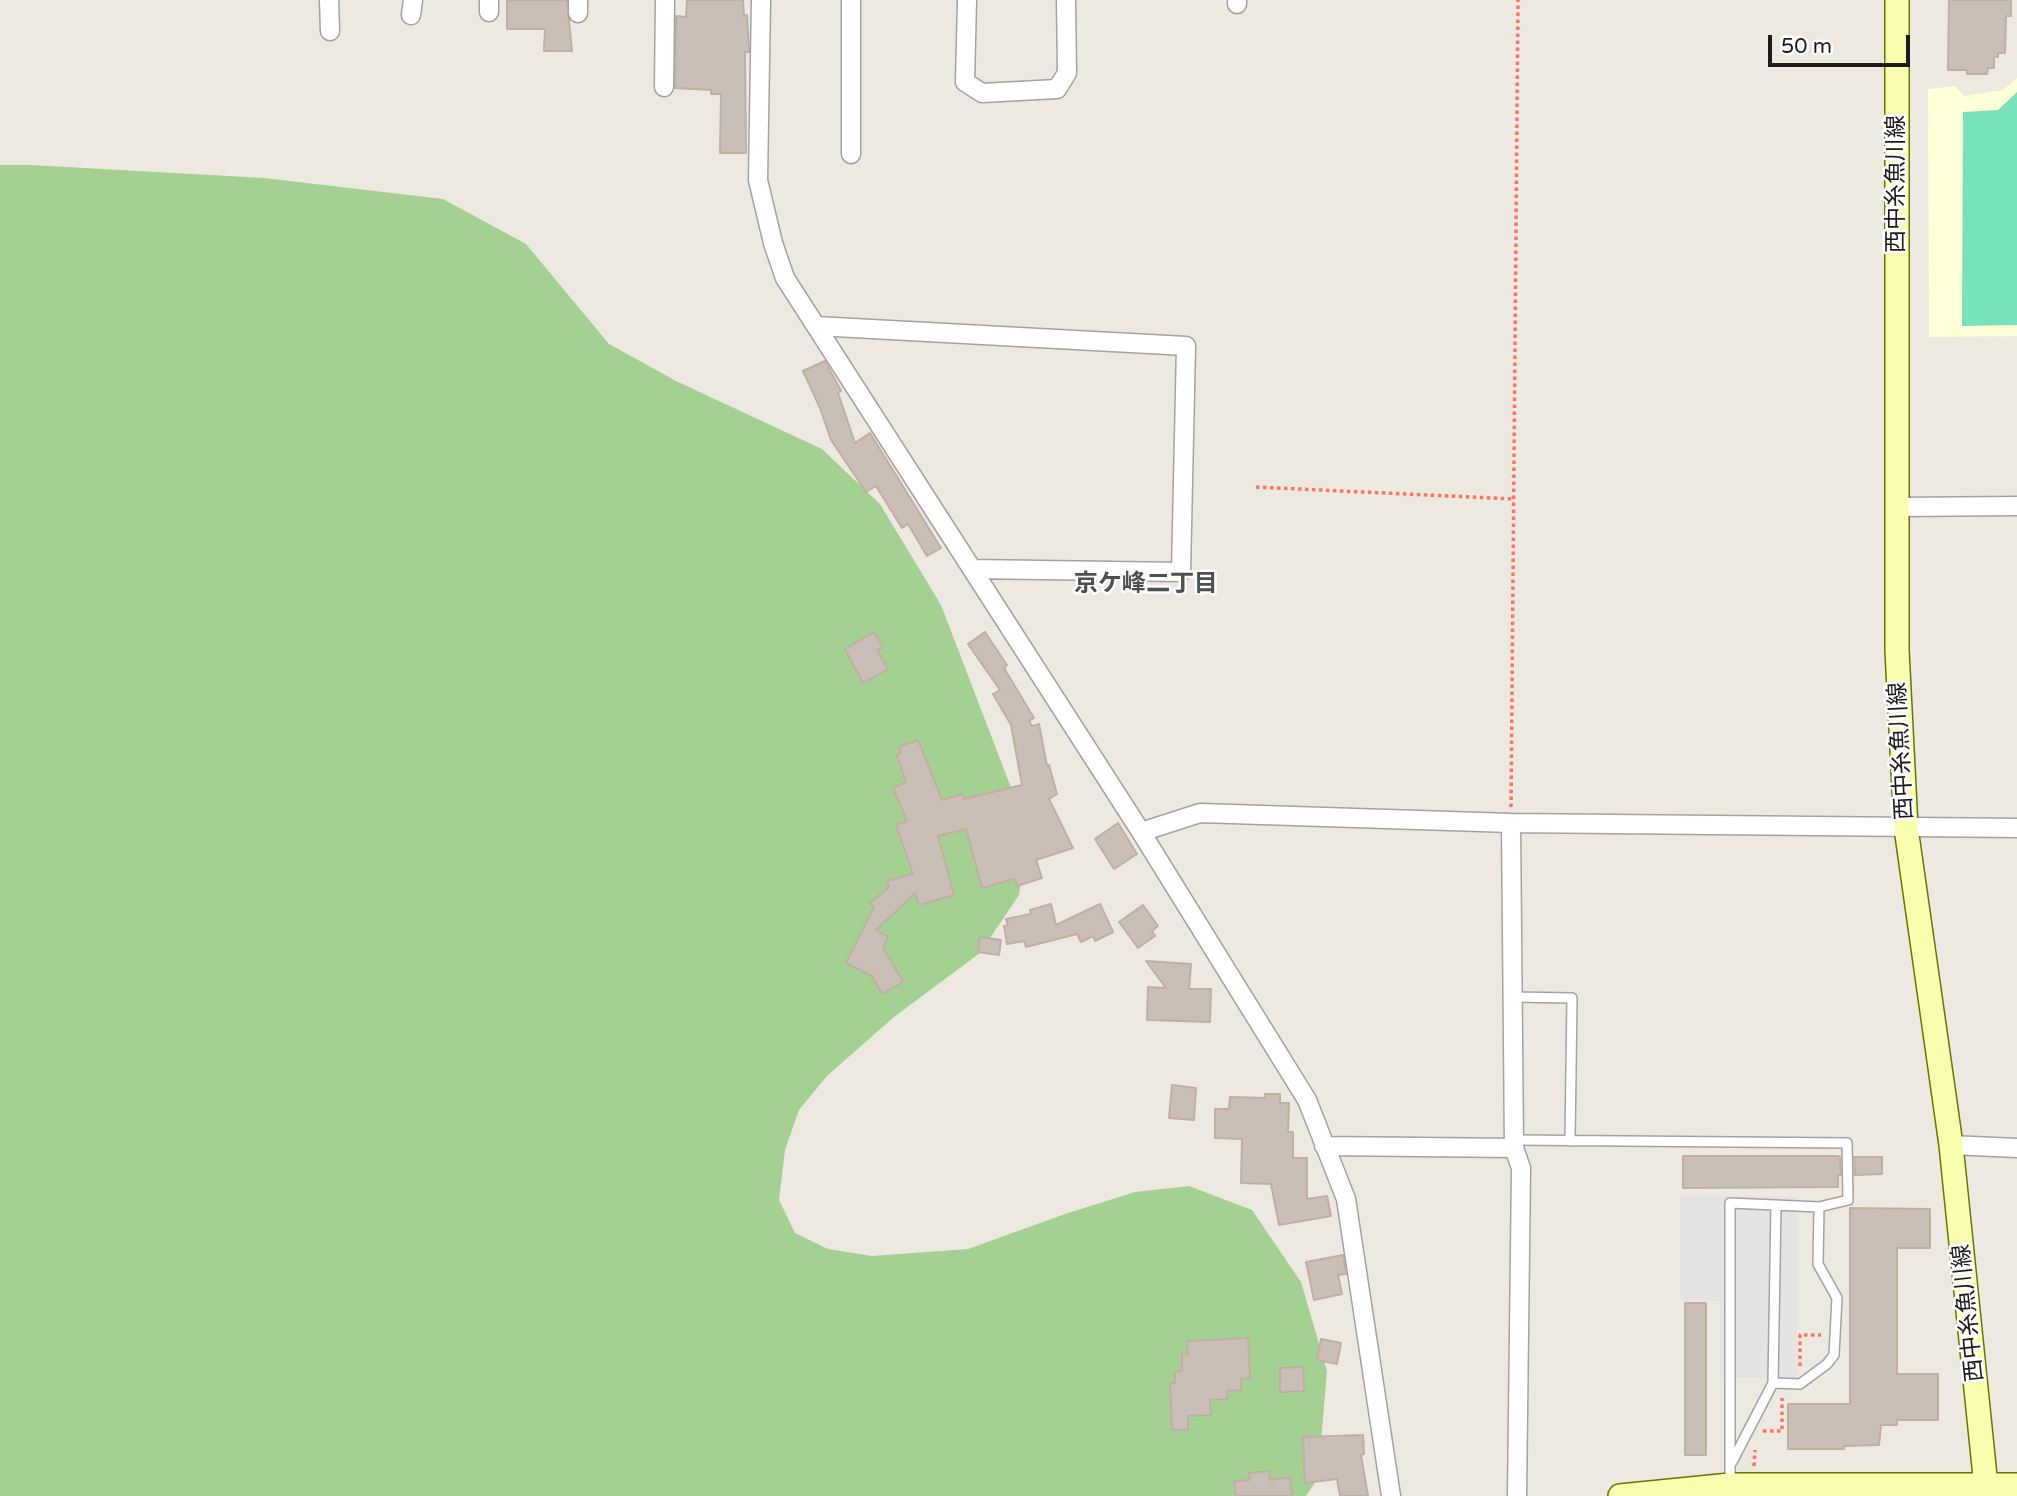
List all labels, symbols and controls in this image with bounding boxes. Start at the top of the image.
scale bar [1772,21,1914,65]
text: 50 m [1781,34,1832,59]
street label: 西中糸魚川線 [1883,115,1911,253]
district label: 京ケ峰二丁目 [1074,571,1218,599]
street label: 西中糸魚川線 [1885,681,1919,821]
street label: 西中糸魚川線 [1948,1243,1990,1383]

